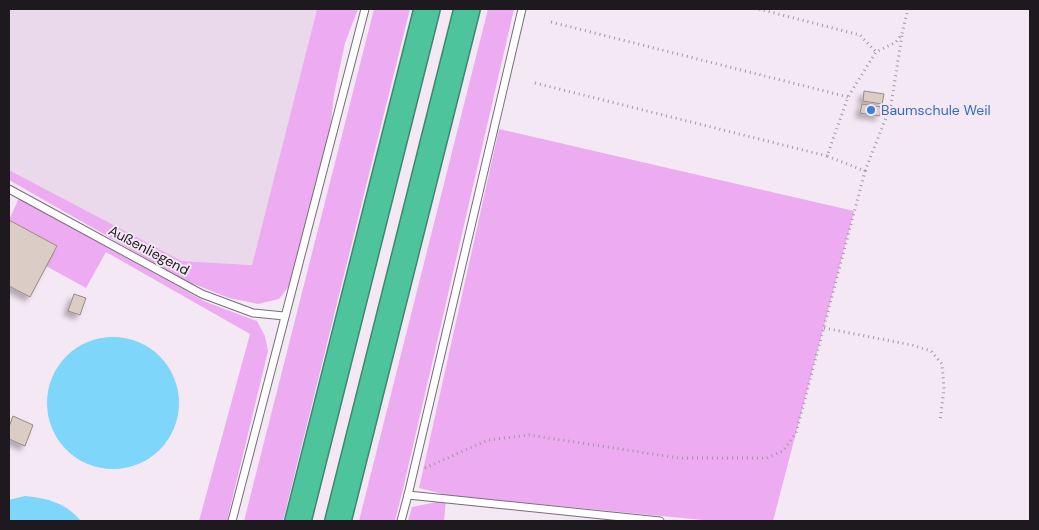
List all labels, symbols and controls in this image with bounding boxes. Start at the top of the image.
place label: Baumschule Weil [881,101,991,119]
marker: Baumschule Weil [865,104,877,116]
street label: Außenliegend [106,221,192,279]

